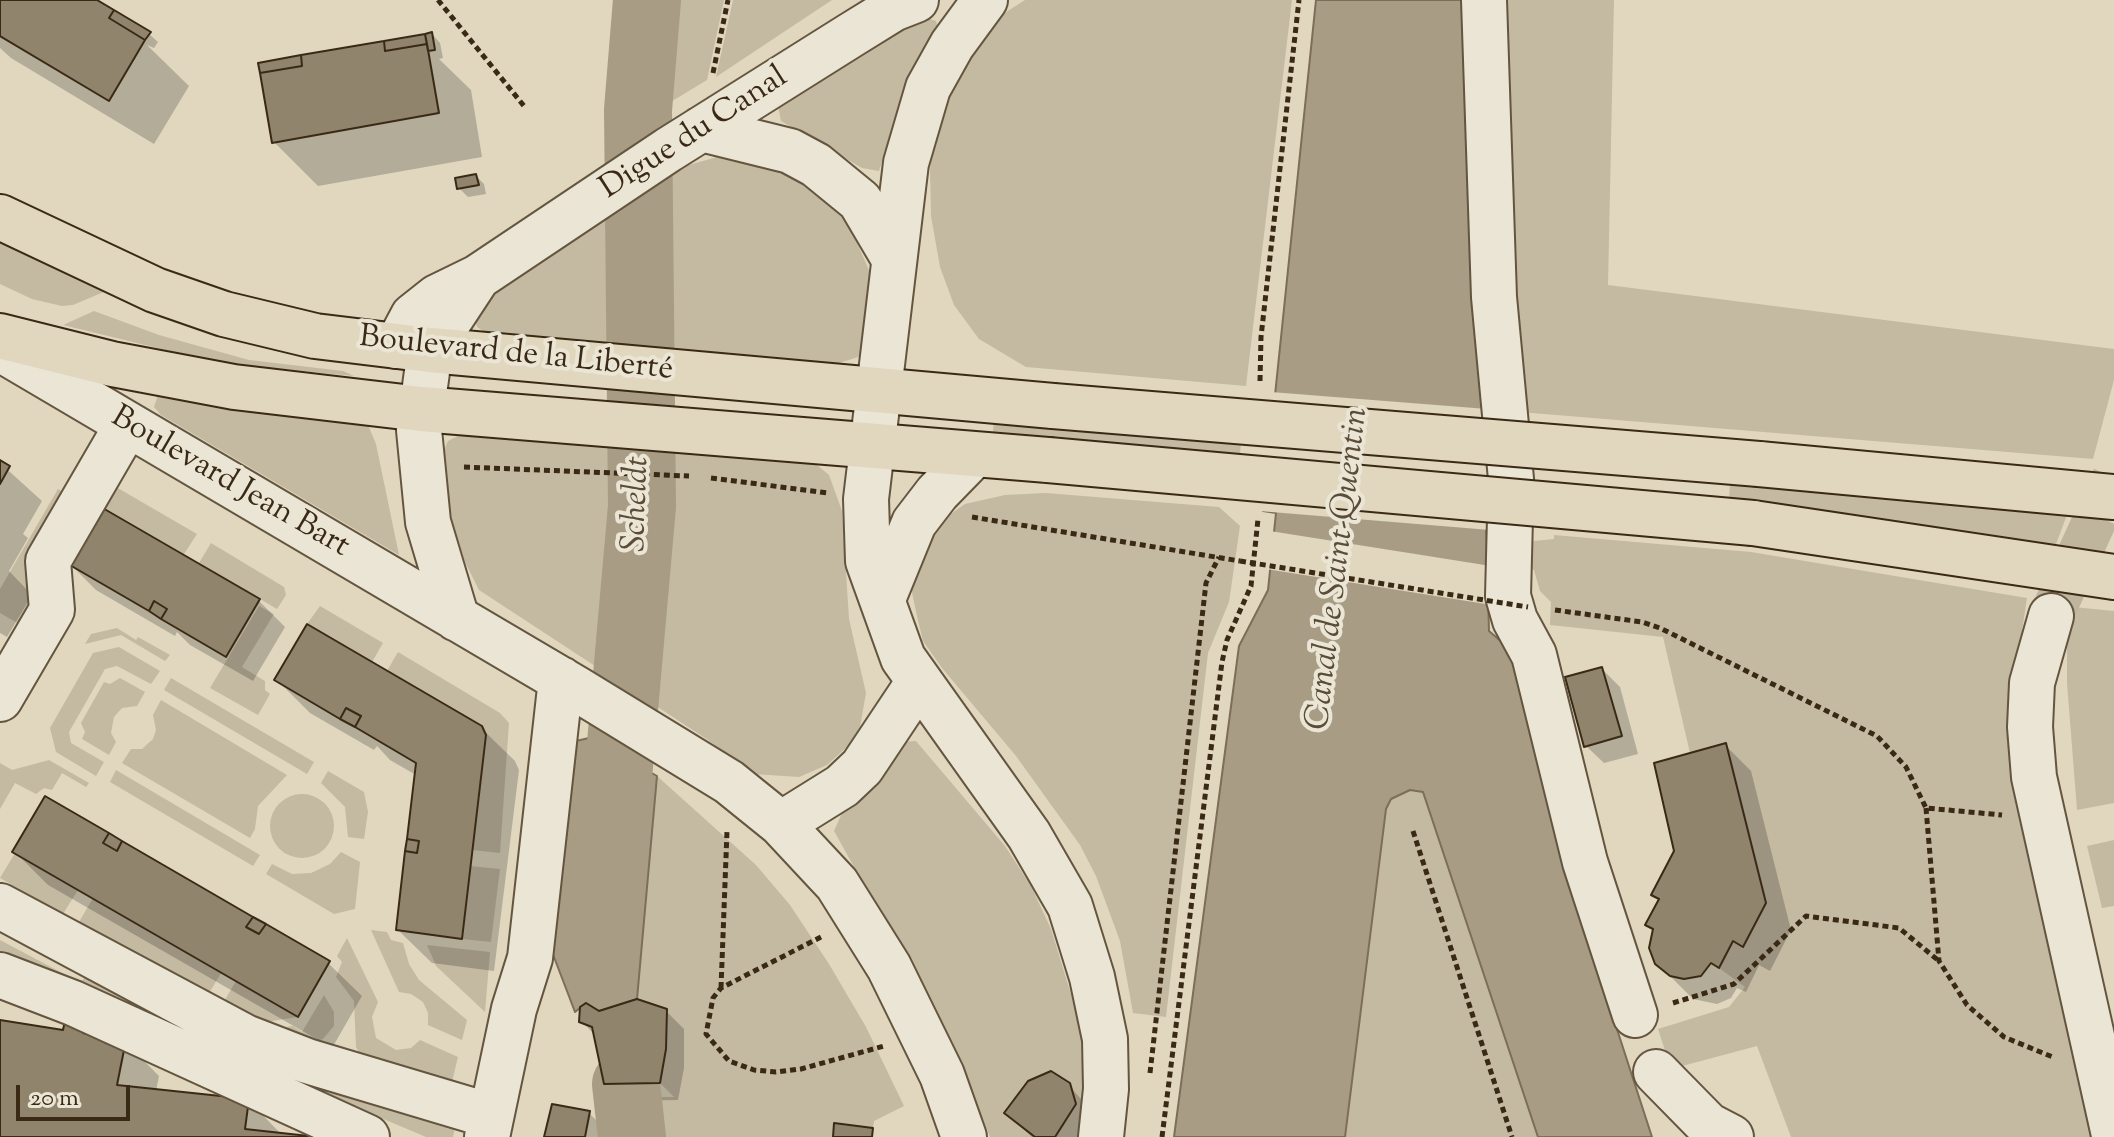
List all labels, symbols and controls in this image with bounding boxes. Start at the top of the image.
street label: Digue du Canal [594,60,796,210]
street label: Boulevard de la Liberté [357,320,675,392]
street label: Boulevard Jean Bart [103,400,355,568]
water label: Canal de Saint-Quentin [1300,406,1380,732]
water label: Scheldt [617,455,661,553]
scale bar [20,1069,134,1119]
text: 20 m [30,1082,79,1116]

